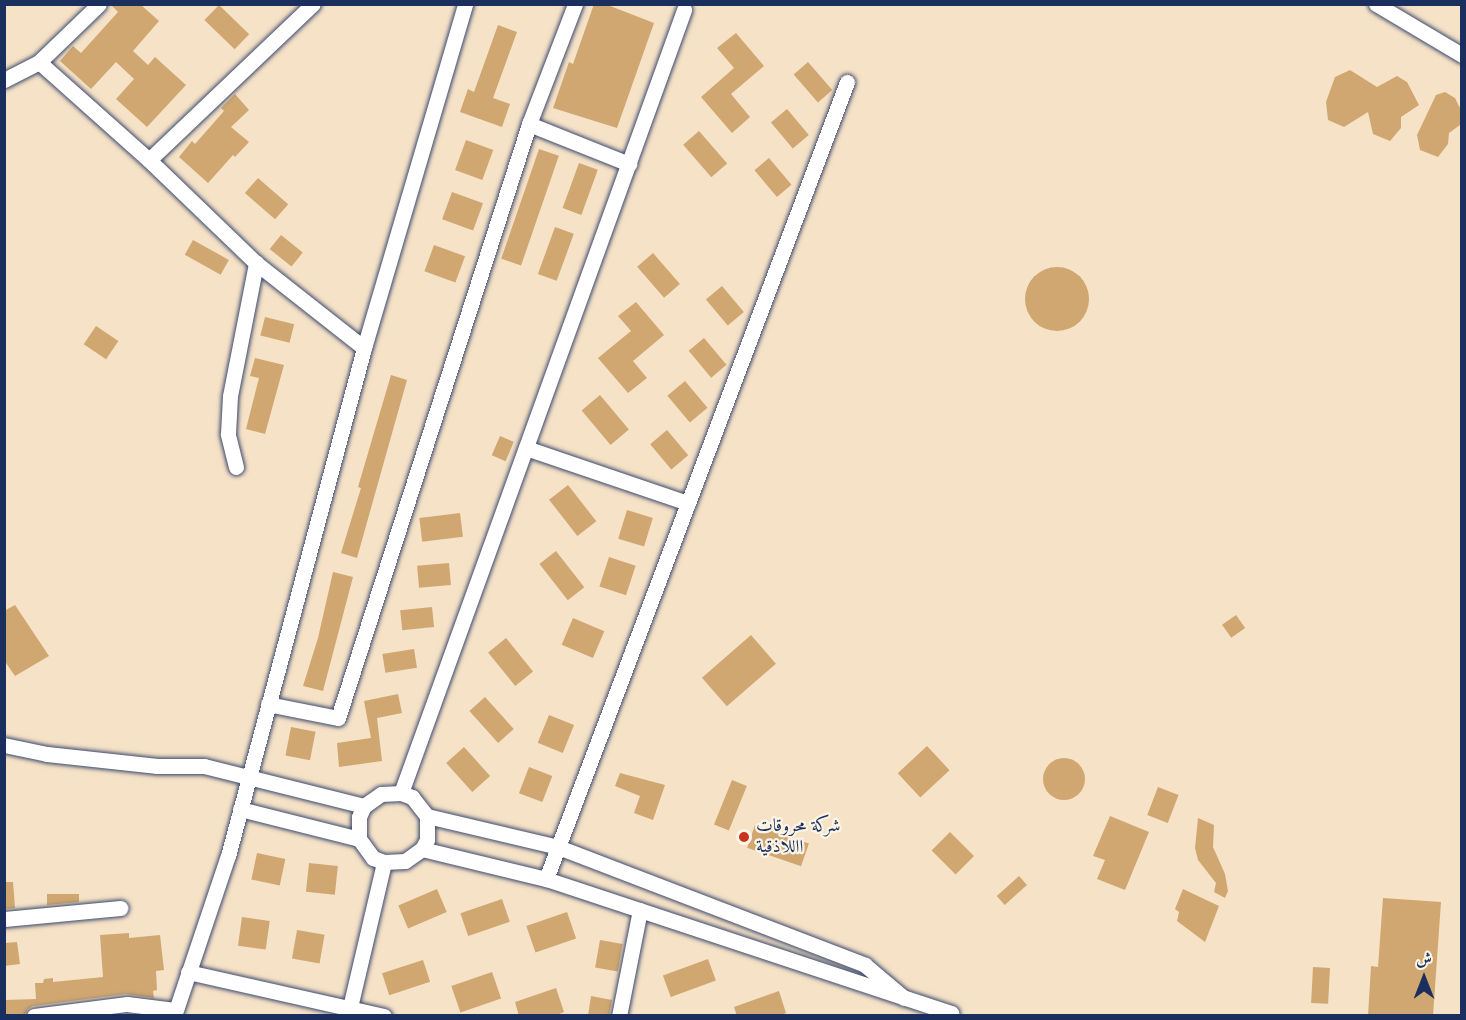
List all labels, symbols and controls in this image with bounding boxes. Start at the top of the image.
place label: شركة محروقات االلاذقية [756,816,840,858]
marker: شركة محروقات االلاذقية [737,830,751,844]
north arrow [1394,948,1454,1008]
text: ش [1416,952,1432,968]

